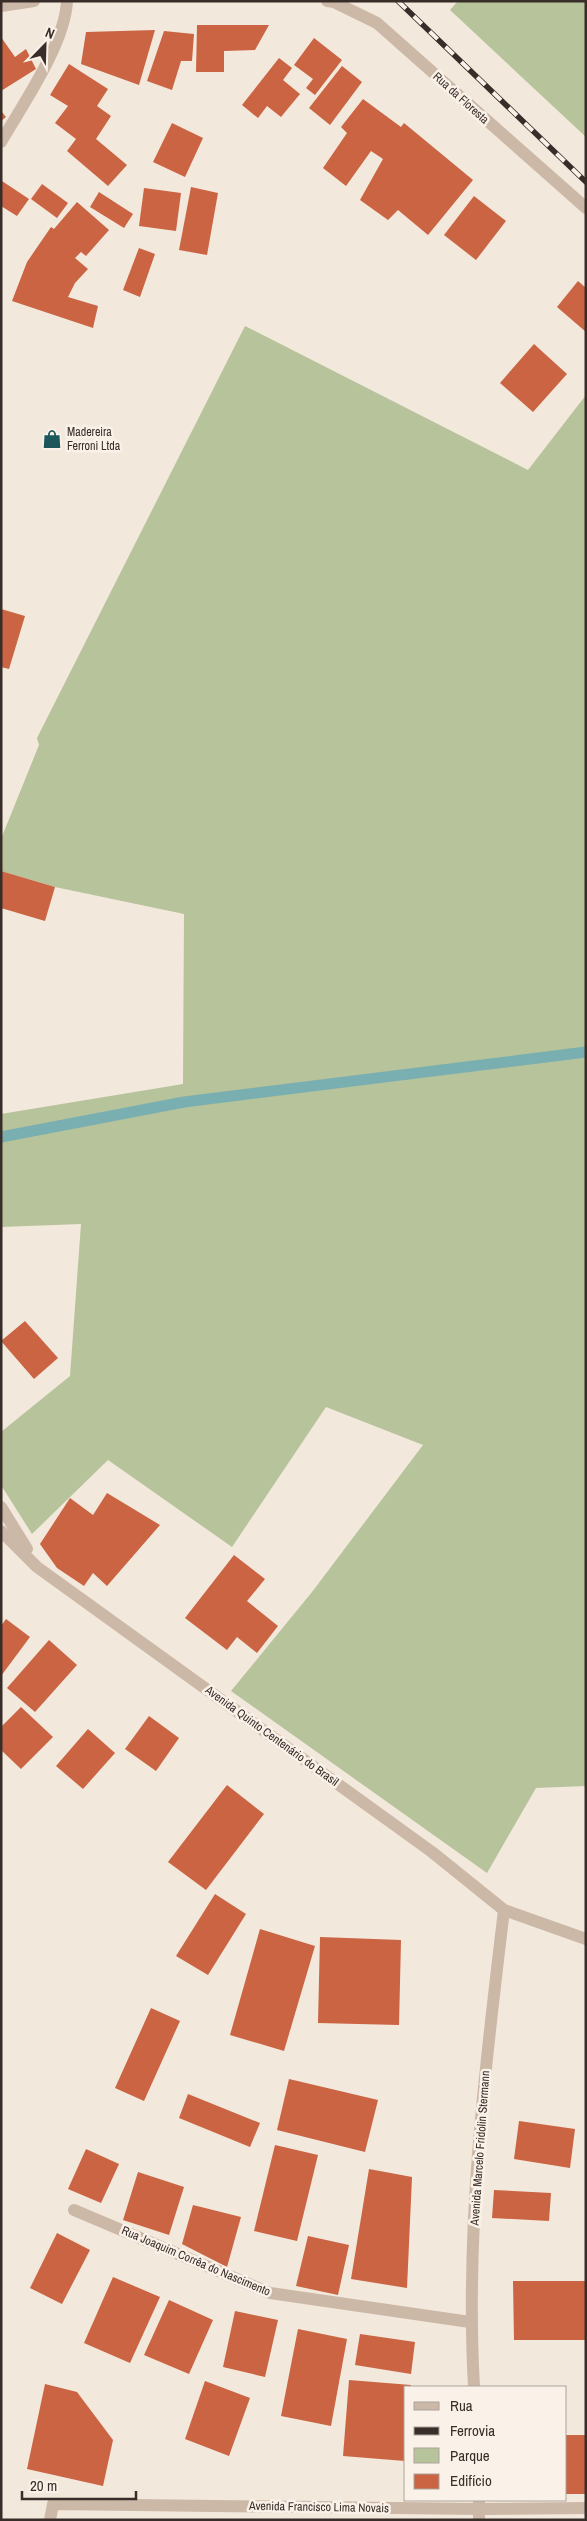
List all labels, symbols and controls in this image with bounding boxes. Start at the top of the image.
north arrow [20,20,70,70]
text: N [43,23,57,43]
street label: Rua da Floresta [430,69,493,128]
place label: Madereira Ferroni Ltda [67,424,121,454]
shop icon: Madereira Ferroni Ltda [41,428,63,450]
street label: Avenida Quinto Centenário do Brasil [201,1682,342,1790]
street label: Avenida Marcelo Fridolin Stermann [467,2070,493,2227]
street label: Rua Joaquim Corrêa do Nascimento [119,2222,273,2300]
legend [404,2386,567,2501]
text: Rua [450,2395,473,2416]
text: Ferrovia [450,2420,495,2441]
text: Parque [450,2445,490,2466]
scale bar [22,2468,136,2500]
text: Edifício [450,2470,492,2491]
text: 20 m [30,2475,57,2496]
street label: Avenida Francisco Lima Novais [248,2498,389,2516]

